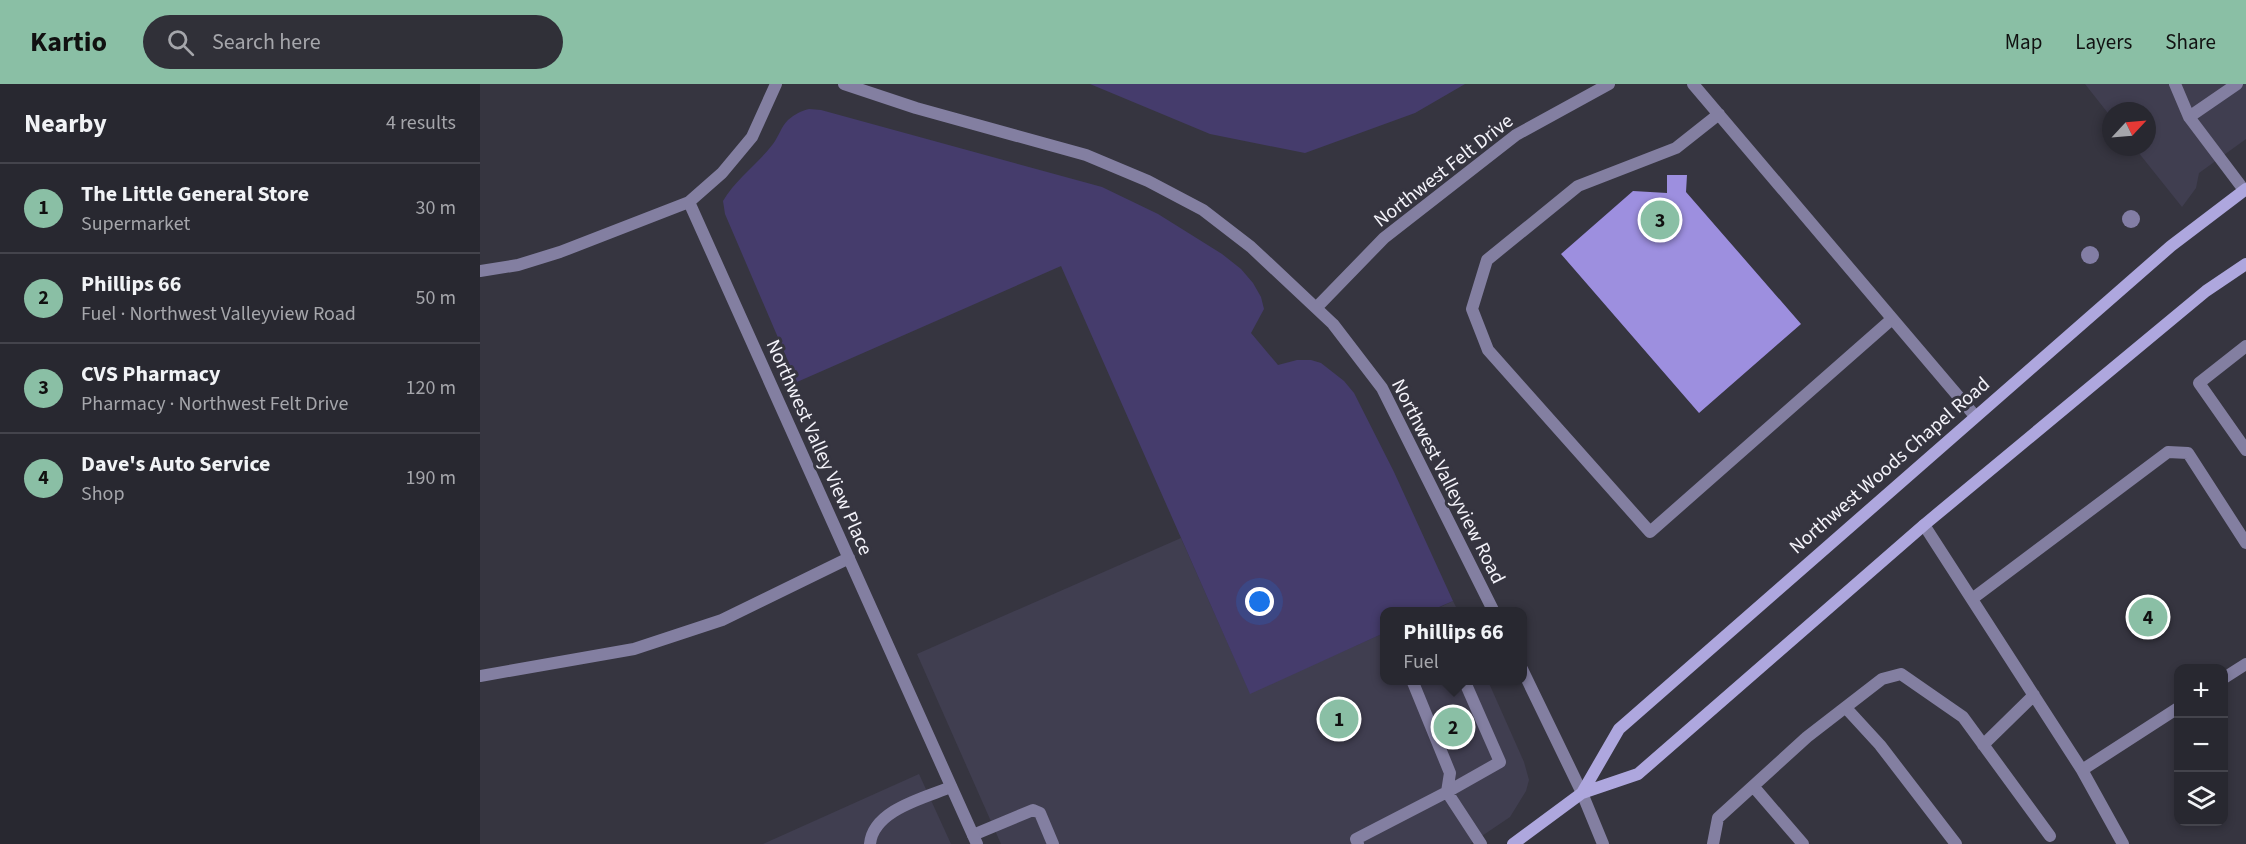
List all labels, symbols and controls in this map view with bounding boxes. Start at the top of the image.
search box [143,15,563,69]
text: Kartio [30,22,107,62]
icon: search [164,26,197,59]
text: Search here [212,26,321,58]
text: Map [2005,27,2042,57]
text: Layers [2075,27,2132,57]
text: Share [2165,27,2216,57]
north arrow [2102,102,2156,156]
text: Nearby [24,105,107,142]
street label: Northwest Felt Drive [1368,107,1519,234]
text: 4 results [386,109,456,137]
text: The Little General Store [81,178,309,210]
text: 1 [38,194,49,222]
text: 30 m [416,194,456,222]
pin: 3 [1640,198,1680,242]
text: Supermarket [81,210,190,238]
text: Phillips 66 [81,268,181,300]
text: 2 [38,284,49,312]
text: 50 m [416,284,456,312]
text: Fuel · Northwest Valleyview Road [81,300,356,328]
street label: Northwest Valley View Place [759,335,879,560]
text: CVS Pharmacy [81,358,221,390]
street label: Northwest Woods Chapel Road [1783,371,1996,561]
text: 3 [38,374,49,402]
text: 120 m [406,374,456,402]
street label: Northwest Valleyview Road [1384,374,1512,589]
text: Pharmacy · Northwest Felt Drive [81,390,349,418]
text: Dave's Auto Service [81,448,271,480]
text: 4 [38,464,49,492]
text: 190 m [406,464,456,492]
text: Shop [81,480,125,508]
your location [1245,587,1274,616]
pin: 4 [2128,594,2168,640]
popup [1380,607,1527,685]
text: Phillips 66 [1403,616,1504,648]
text: Fuel [1403,648,1439,676]
map controls [2174,664,2228,826]
button: + [2174,664,2228,718]
pin: 1 [1320,696,1358,742]
pin: 2 [1434,704,1472,750]
button: − [2174,718,2228,772]
button: layers [2174,772,2228,826]

